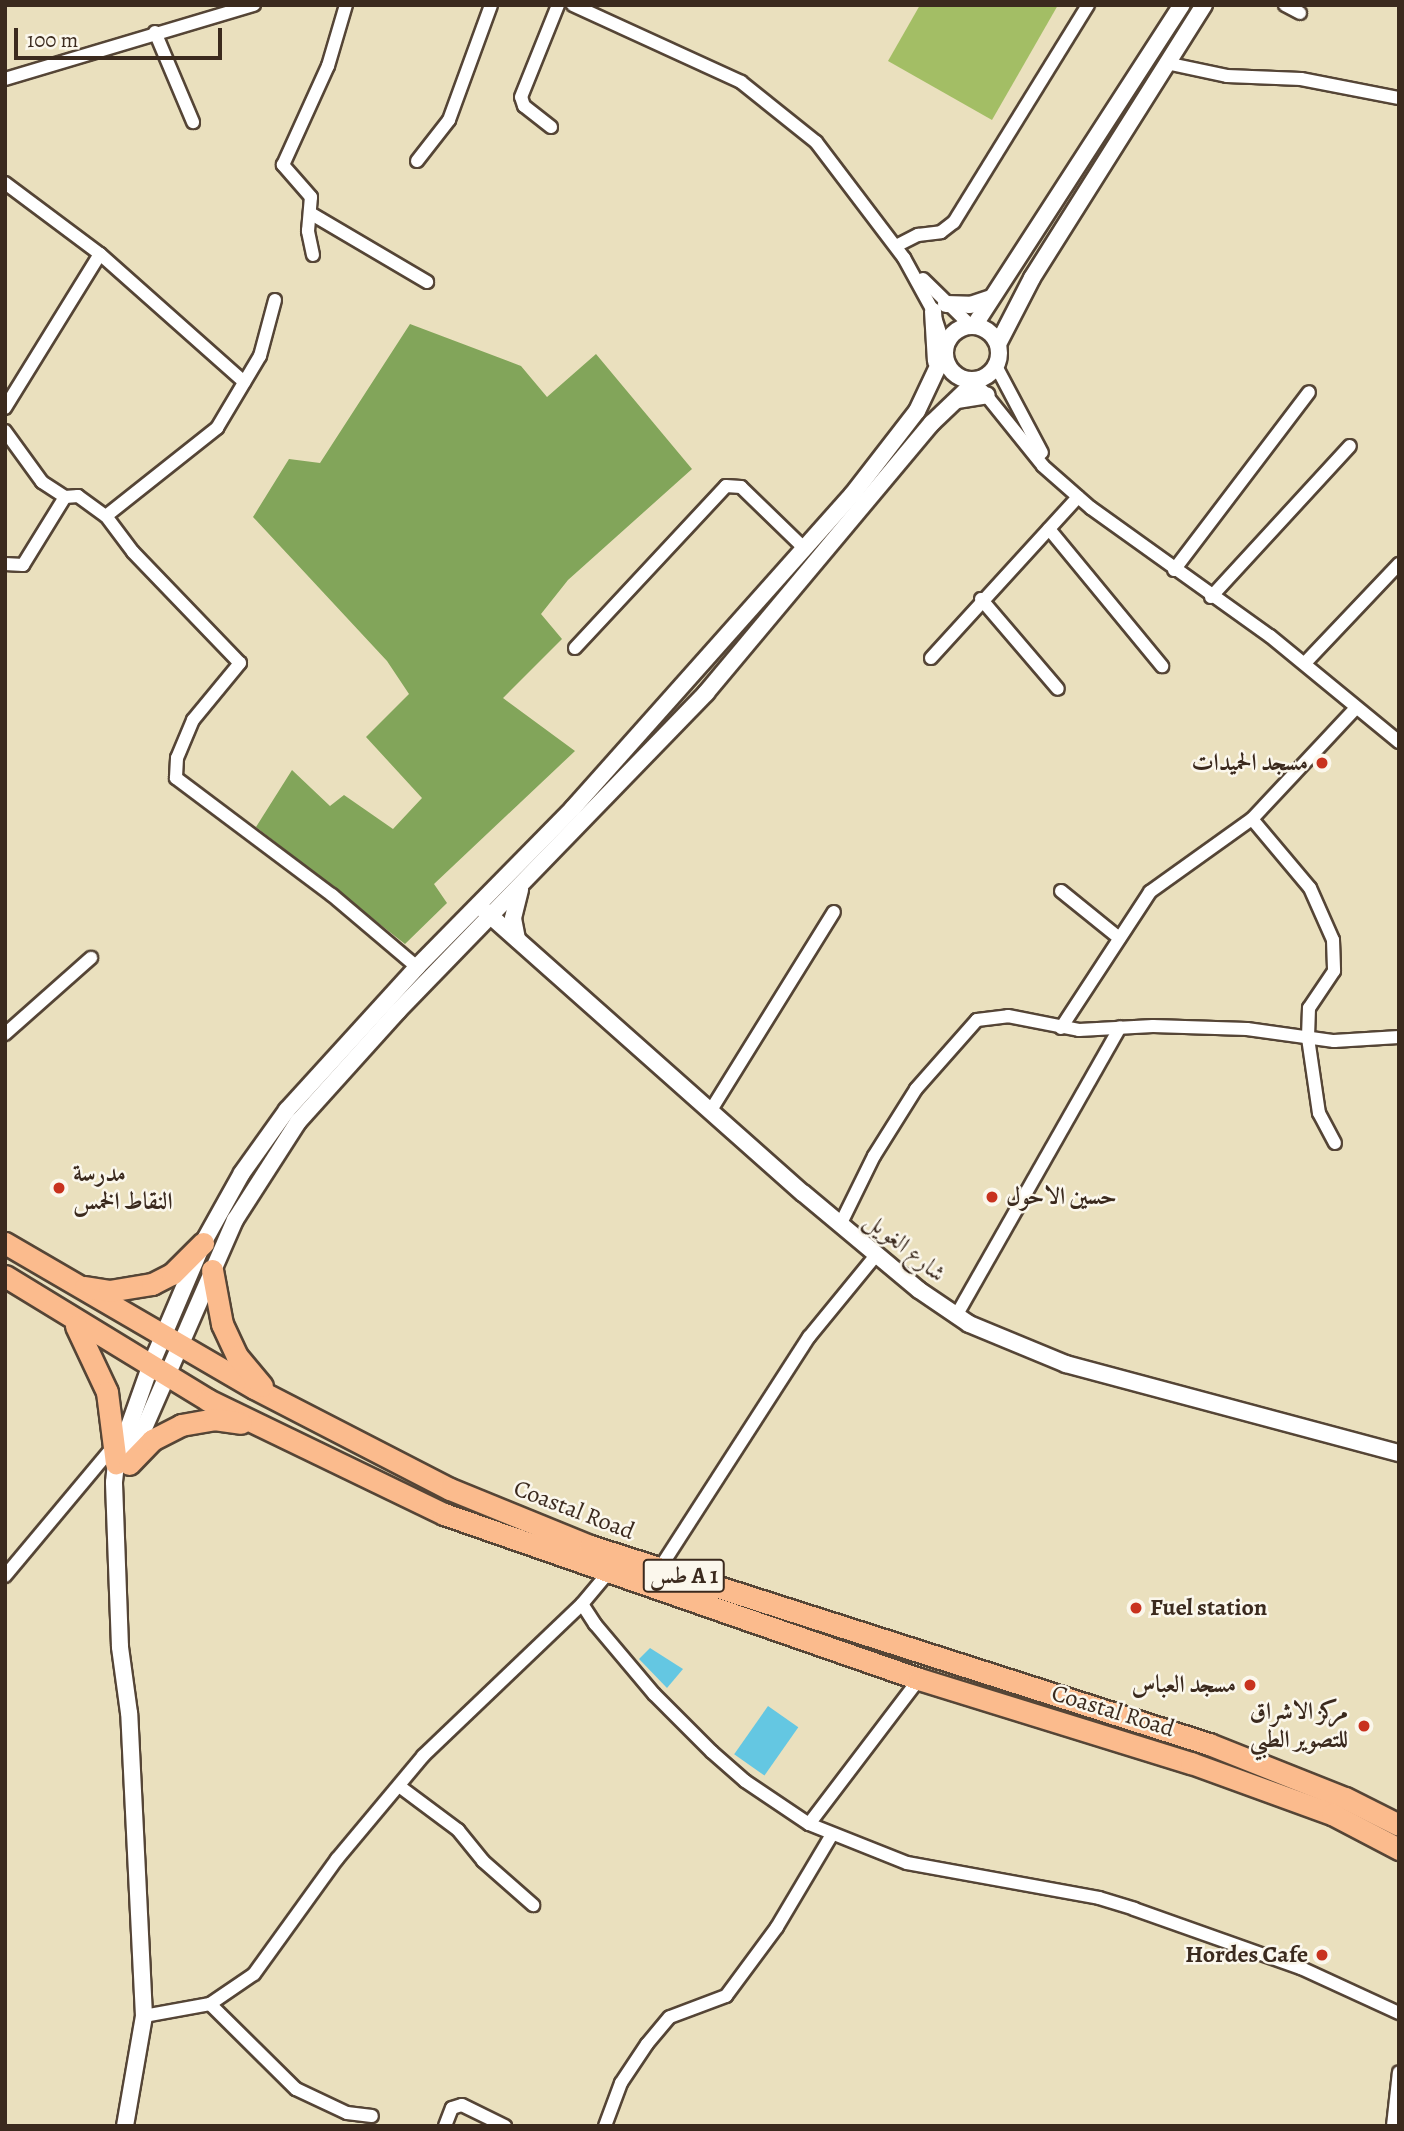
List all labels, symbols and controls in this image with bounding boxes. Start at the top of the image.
scale bar [18,14,226,58]
text: 100 m [27,26,78,54]
place label: مسجد الحميدات [1191,749,1308,777]
marker: مسجد الحميدات [1314,755,1330,771]
place label: مدرسة النقاط الخمس [73,1160,173,1216]
marker: مدرسة النقاط الخمس [51,1180,67,1196]
place label: حسين الاحول [1006,1183,1117,1211]
marker: حسين الاحول [984,1189,1000,1205]
street label: شارع الغويل [859,1206,951,1288]
street label: Coastal Road [510,1474,638,1546]
road number: طس A 1 [642,1556,726,1596]
place label: Fuel station [1150,1594,1267,1622]
marker: Fuel station [1128,1600,1144,1616]
place label: مسجد العباس [1131,1671,1236,1699]
marker: مسجد العباس [1242,1677,1258,1693]
street label: Coastal Road [1048,1679,1178,1743]
place label: مركز الاشراق للتصوير الطبي [1249,1698,1348,1754]
marker: مركز الاشراق للتصوير الطبي [1354,1716,1374,1736]
place label: Hordes Cafe [1185,1941,1308,1969]
marker: Hordes Cafe [1314,1947,1330,1963]

